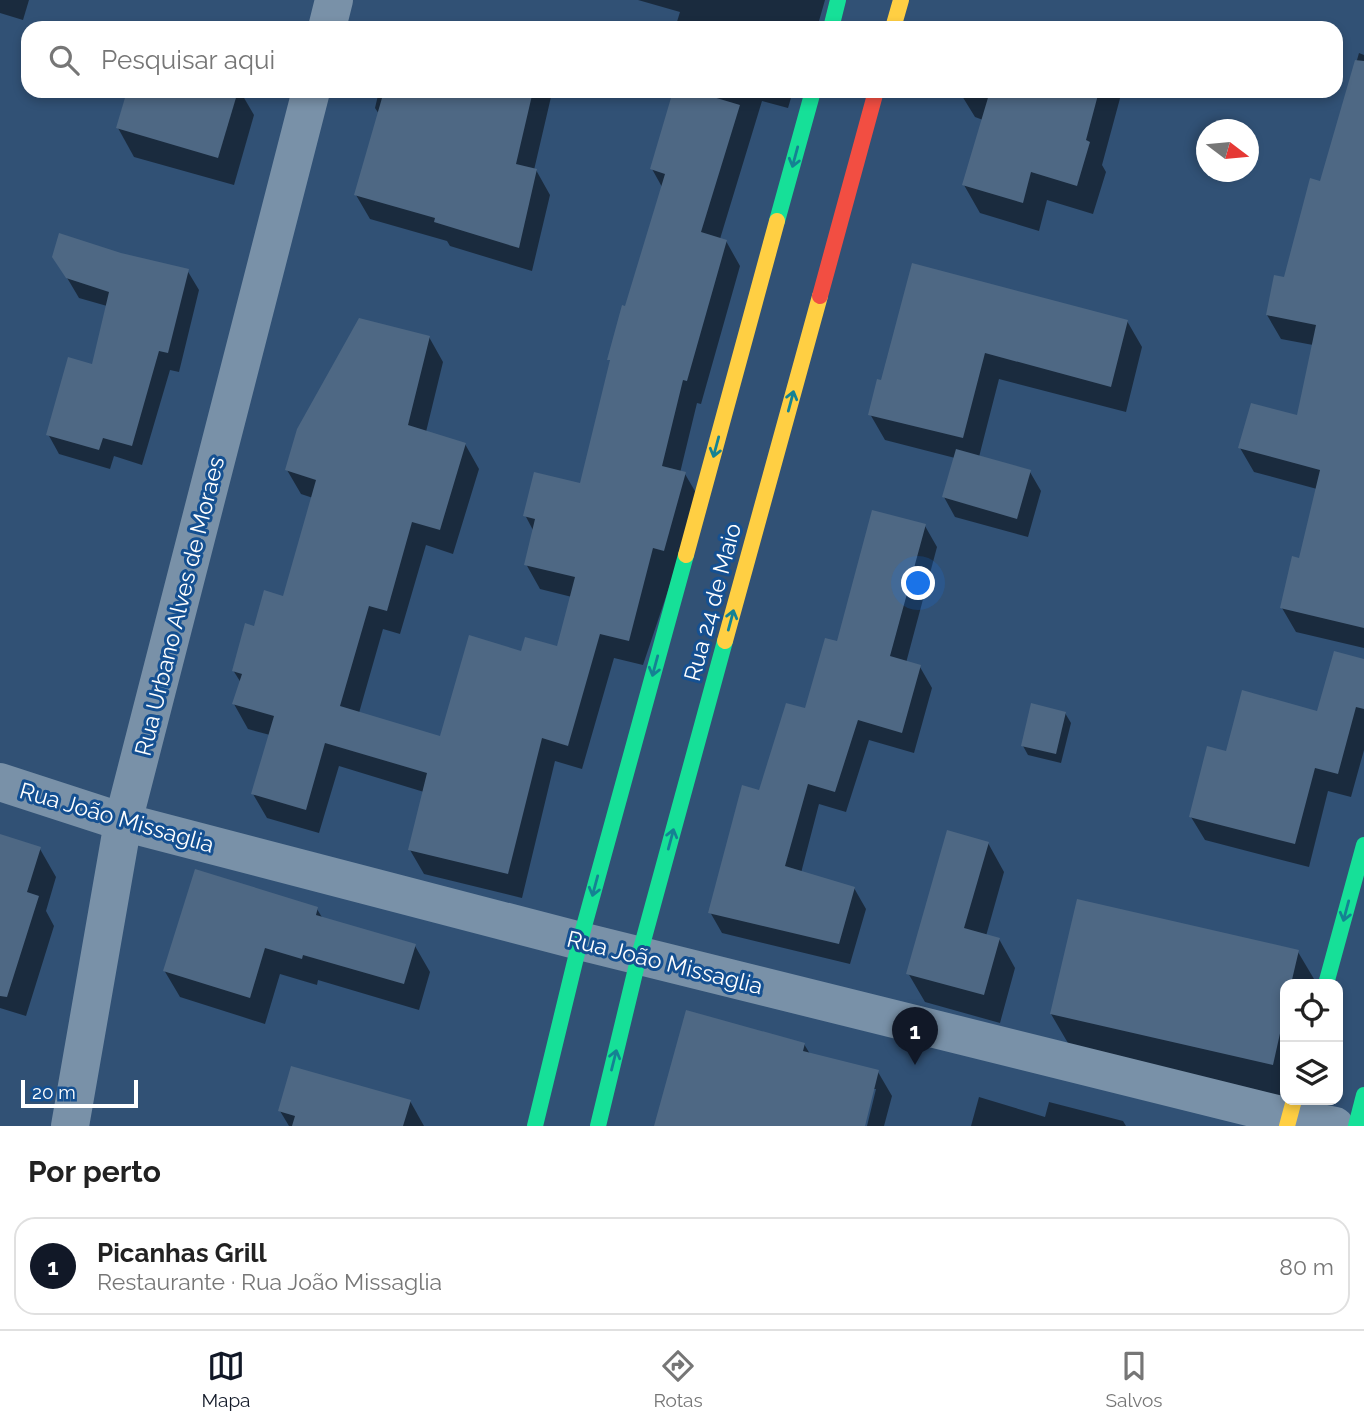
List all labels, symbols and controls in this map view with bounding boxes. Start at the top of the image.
search box [21,21,1343,98]
icon: search [45,41,83,79]
text: Pesquisar aqui [101,45,275,75]
north arrow [1196,119,1259,182]
one-way arrow [788,146,801,168]
one-way arrow [785,390,798,413]
one-way arrow [708,436,721,458]
street label: Rua Urbano Alves de Moraes [129,454,229,758]
street label: Rua 24 de Maio [678,520,746,684]
your location [901,566,935,600]
one-way arrow [725,609,738,632]
one-way arrow [648,655,661,677]
street label: Rua João Missaglia [17,776,217,858]
one-way arrow [665,829,678,851]
one-way arrow [588,874,601,897]
one-way arrow [1339,899,1352,922]
street label: Rua João Missaglia [564,925,766,999]
map controls [1280,979,1343,1105]
button: locate [1280,979,1343,1042]
pin: 1 [892,1007,938,1065]
button: layers [1280,1042,1343,1105]
one-way arrow [608,1049,621,1072]
scale bar [21,1077,138,1109]
text: 20 m [32,1081,76,1103]
text: Por perto [28,1154,161,1189]
text: Picanhas Grill [97,1238,267,1268]
text: 1 [47,1253,59,1280]
text: 80 m [1279,1253,1334,1280]
text: Restaurante · Rua João Missaglia [97,1268,442,1295]
tab: Mapa [201,1347,250,1411]
tab: Rotas [653,1347,703,1411]
tab: Salvos [1106,1347,1163,1411]

